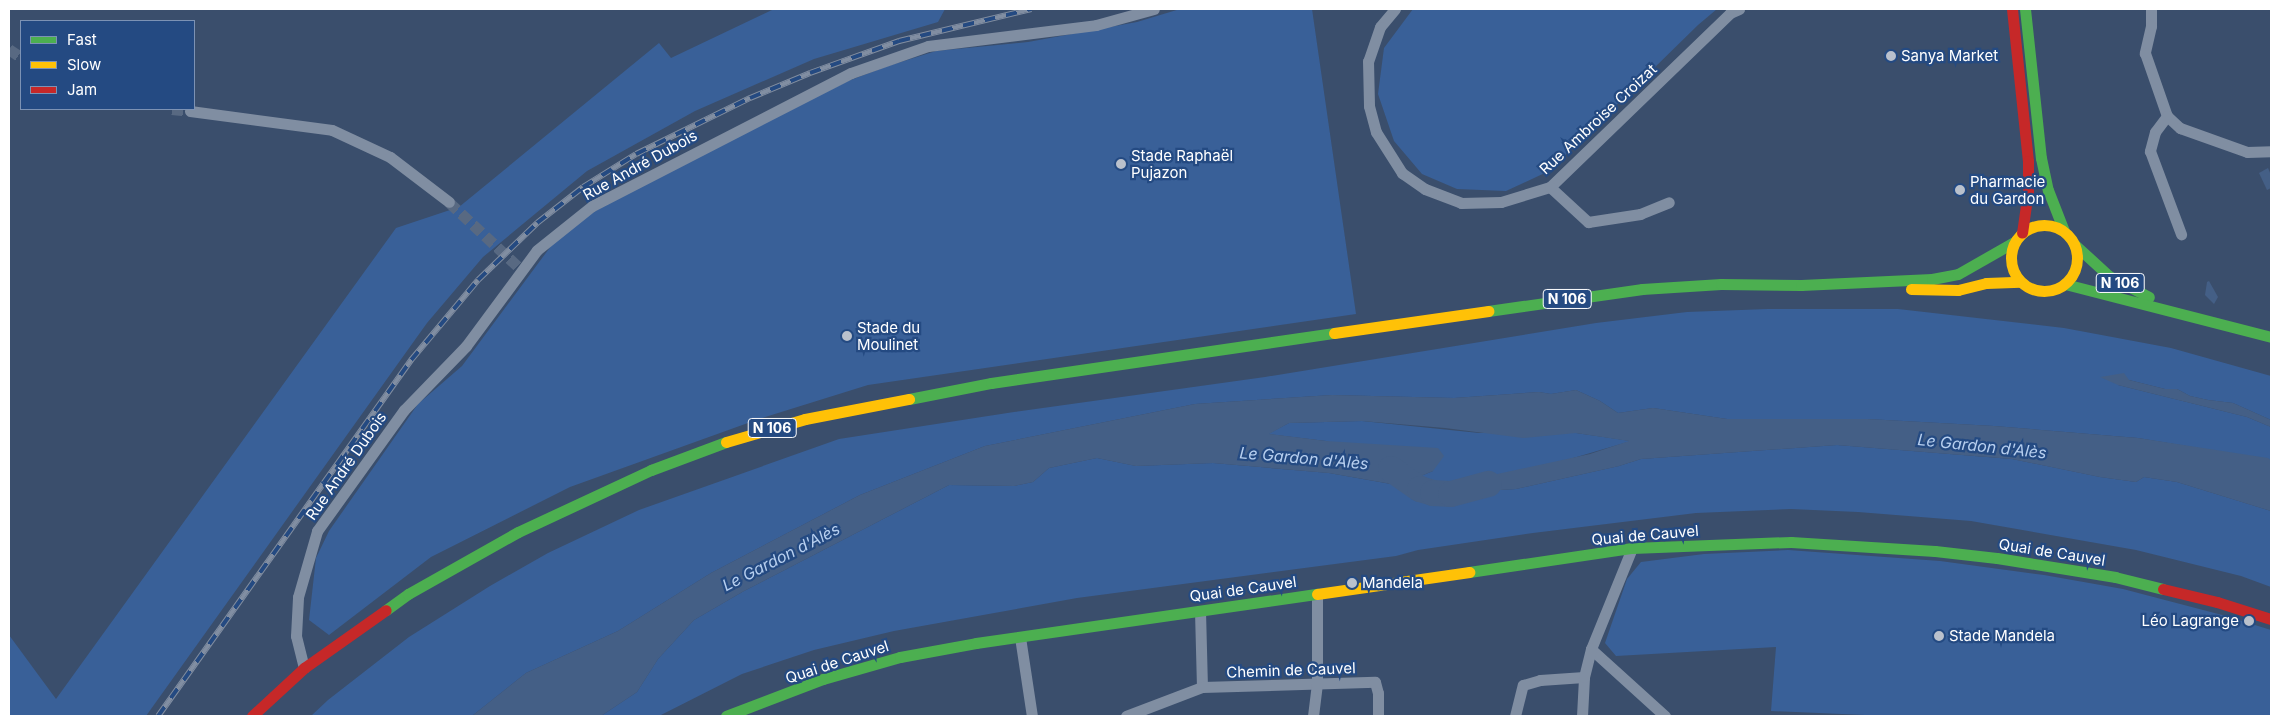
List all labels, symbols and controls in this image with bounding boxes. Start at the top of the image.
legend [20,20,195,110]
text: Fast [67,30,97,49]
place label: Sanya Market [1901,47,1998,65]
marker: Sanya Market [1885,50,1897,62]
text: Slow [67,55,101,74]
street label: Rue Ambroise Croizat [1536,60,1660,178]
text: Jam [67,80,97,99]
street label: Rue André Dubois [580,126,700,204]
place label: Stade Raphaël Pujazon [1131,146,1233,181]
marker: Stade Raphaël Pujazon [1115,158,1127,170]
place label: Pharmacie du Gardon [1970,172,2045,207]
marker: Pharmacie du Gardon [1954,184,1966,196]
road number: N 106 [2095,272,2145,294]
road number: N 106 [1542,288,1592,310]
place label: Stade du Moulinet [857,318,920,353]
marker: Stade du Moulinet [841,330,853,342]
street label: Rue André Dubois [302,409,390,523]
road number: N 106 [747,416,797,439]
water label: Le Gardon d'Alès [1917,430,2047,462]
water label: Le Gardon d'Alès [1239,443,1369,473]
water label: Le Gardon d'Alès [719,519,843,595]
street label: Quai de Cauvel [1591,521,1699,549]
street label: Quai de Cauvel [1997,535,2107,569]
street label: Quai de Cauvel [1189,573,1297,605]
place label: Mandela [1362,574,1423,592]
marker: Mandela [1346,577,1358,589]
place label: Léo Lagrange [2142,612,2239,630]
marker: Léo Lagrange [2243,615,2255,627]
place label: Stade Mandela [1949,627,2055,645]
marker: Stade Mandela [1933,630,1945,642]
street label: Quai de Cauvel [783,637,891,687]
street label: Chemin de Cauvel [1226,659,1356,681]

